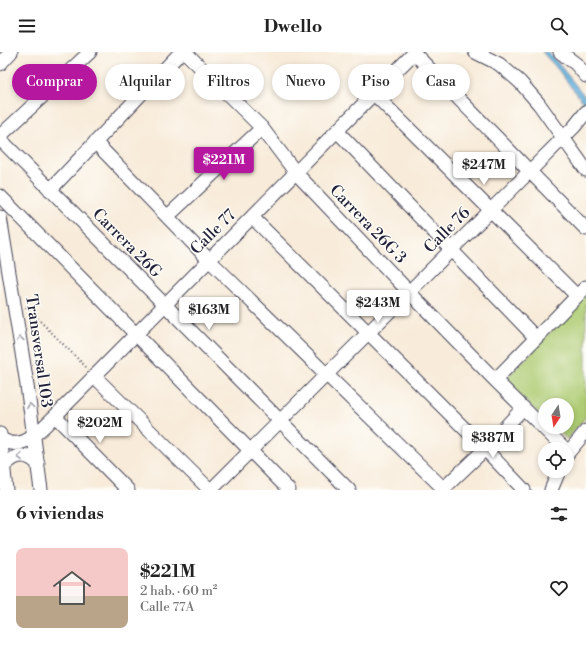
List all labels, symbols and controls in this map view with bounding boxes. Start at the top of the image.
icon: menu [16,15,38,37]
text: Dwello [264,15,322,38]
icon: search [548,15,570,37]
chip: Comprar [12,64,97,100]
chip: Alquilar [105,64,185,100]
chip: Filtros [193,64,264,100]
chip: Nuevo [272,64,340,100]
chip: Piso [348,64,404,100]
chip: Casa [412,64,470,100]
pin: $221M [196,147,252,181]
text: $221M [203,152,245,168]
pin: $247M [456,152,512,186]
text: $247M [462,157,506,173]
street label: Carrera 26G 3 [325,180,411,268]
street label: Calle 76 [420,202,475,257]
street label: Carrera 26G [88,204,166,282]
street label: Calle 77 [186,205,240,259]
pin: $243M [350,290,406,324]
street label: Transversal 103 [21,293,57,409]
text: $243M [356,295,400,311]
pin: $163M [181,297,237,331]
text: $163M [188,302,230,318]
one-way arrow [16,336,25,343]
north arrow [538,398,574,434]
map controls [538,398,574,478]
one-way arrow [26,403,35,409]
pin: $202M [72,410,128,444]
text: $202M [77,415,123,431]
pin: $387M [465,425,521,459]
text: $387M [471,430,515,446]
button: locate [538,442,574,478]
one-way arrow [17,453,23,462]
text: 6 viviendas [16,503,104,525]
icon: filters [548,503,570,525]
text: $221M [140,561,195,583]
icon: home [48,564,96,612]
icon: heart [548,577,570,599]
text: 2 hab. · 60 m² [140,583,217,599]
text: Calle 77A [140,599,194,615]

